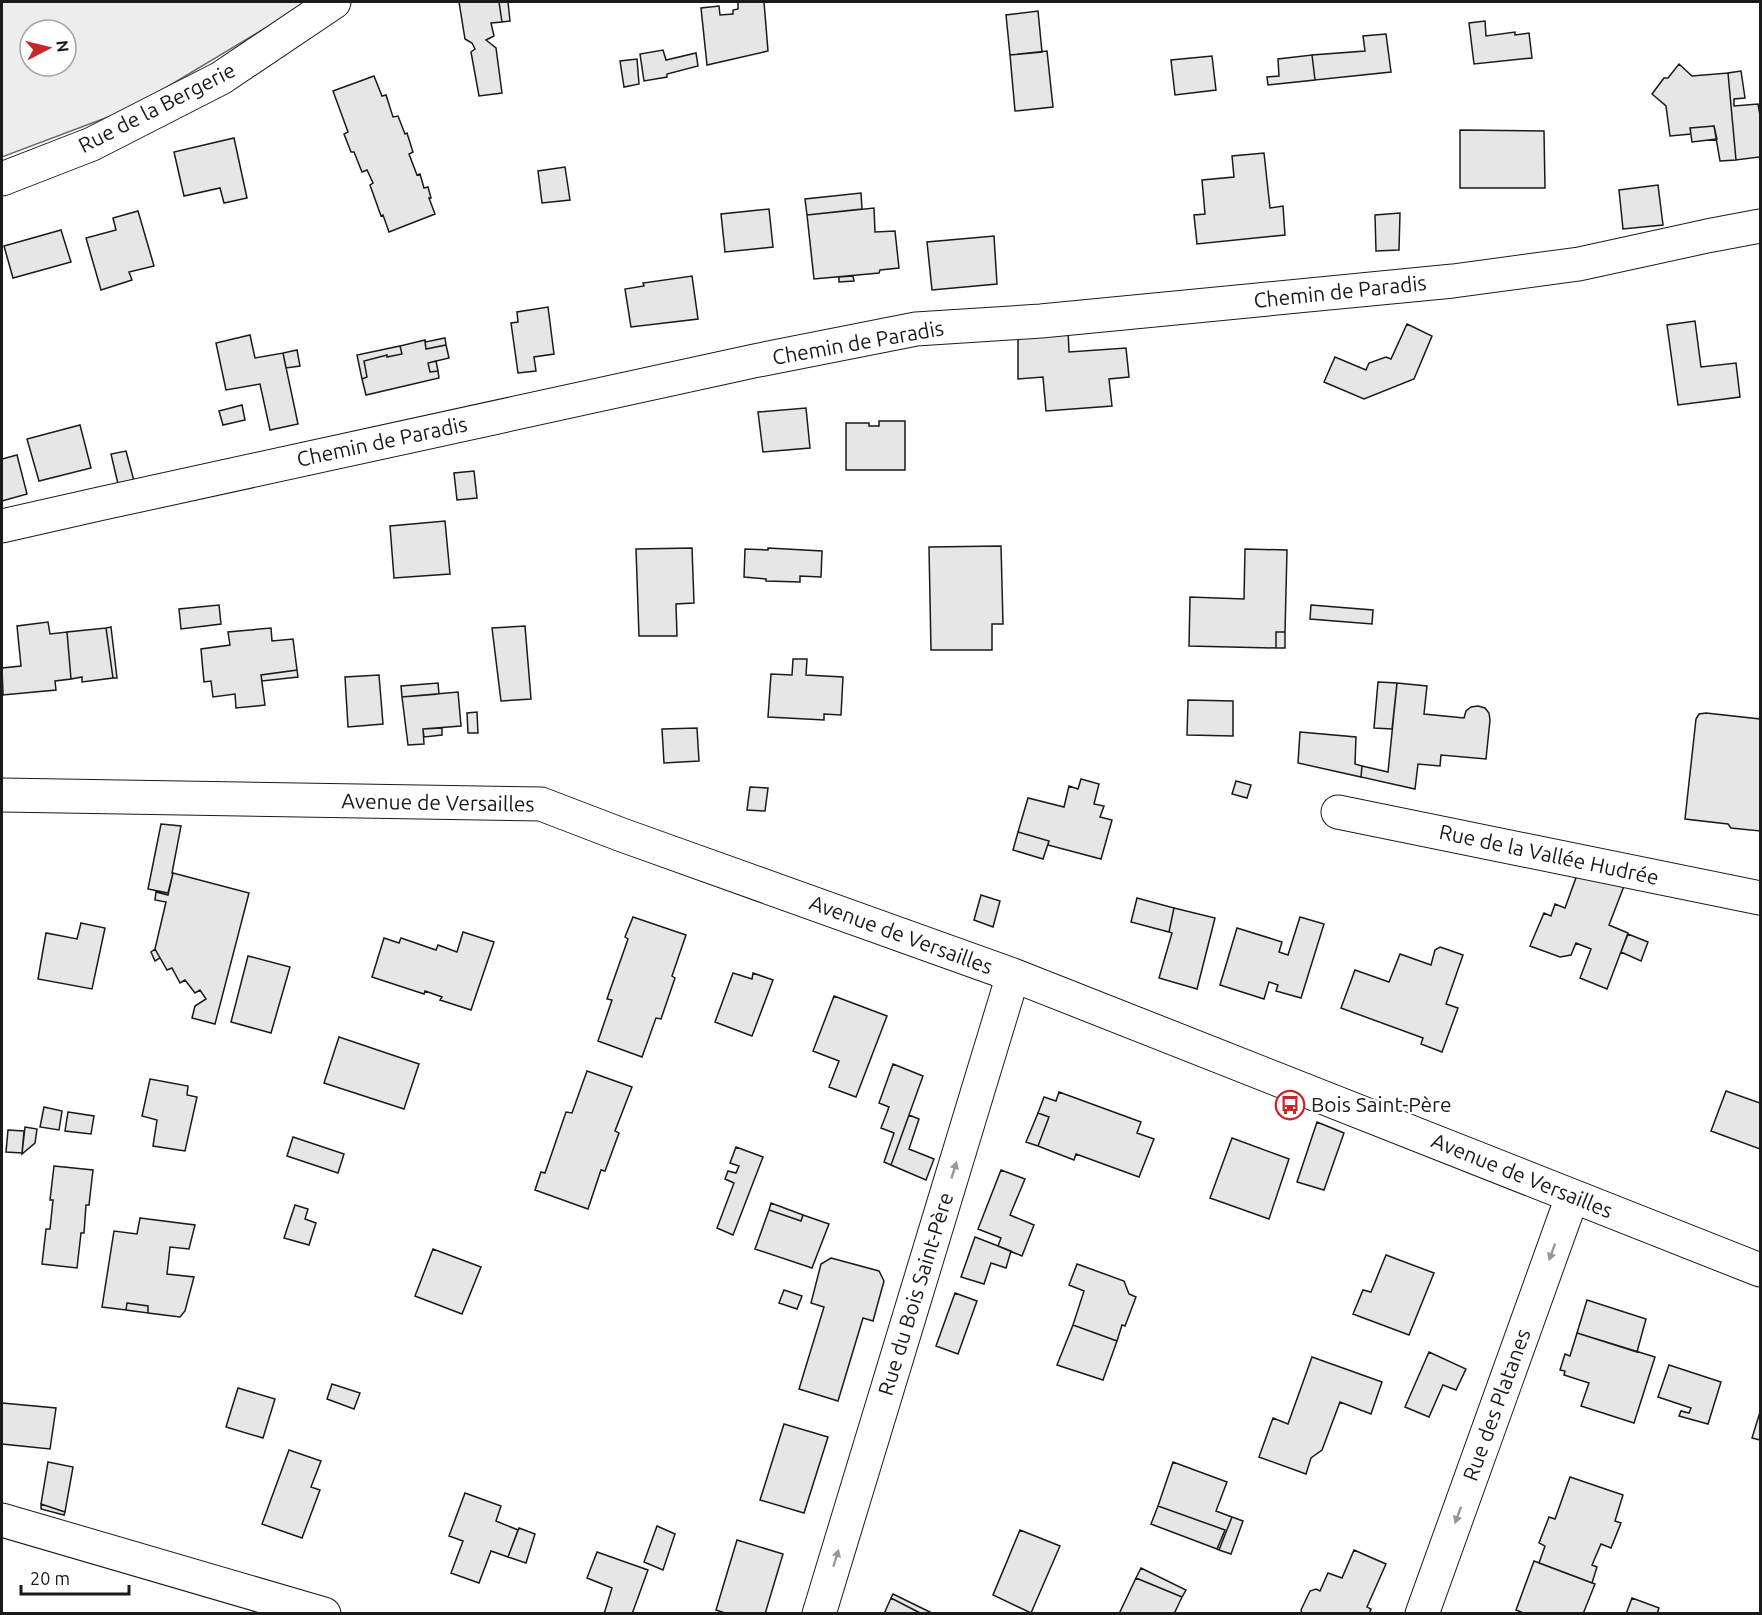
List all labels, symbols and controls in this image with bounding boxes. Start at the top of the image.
north arrow [18,18,78,78]
text: N [53,39,73,53]
street label: Rue de la Bergerie [74,57,239,157]
street label: Chemin de Paradis [1252,270,1427,312]
street label: Chemin de Paradis [770,315,945,369]
street label: Chemin de Paradis [294,411,469,471]
street label: Avenue de Versailles [341,788,535,816]
street label: Rue de la Vallée Hudrée [1437,819,1661,889]
street label: Avenue de Versailles [807,890,996,978]
bus stop icon: Bois Saint-Père [1274,1089,1306,1121]
place label: Bois Saint-Père [1311,1092,1452,1116]
street label: Avenue de Versailles [1428,1128,1616,1222]
one-way arrow [950,1161,959,1179]
street label: Rue du Bois Saint-Père [873,1189,957,1398]
one-way arrow [1546,1243,1556,1261]
street label: Rue des Platanes [1457,1325,1535,1484]
one-way arrow [1452,1506,1462,1524]
one-way arrow [832,1548,841,1566]
scale bar [21,1558,129,1596]
text: 20 m [30,1568,70,1588]

